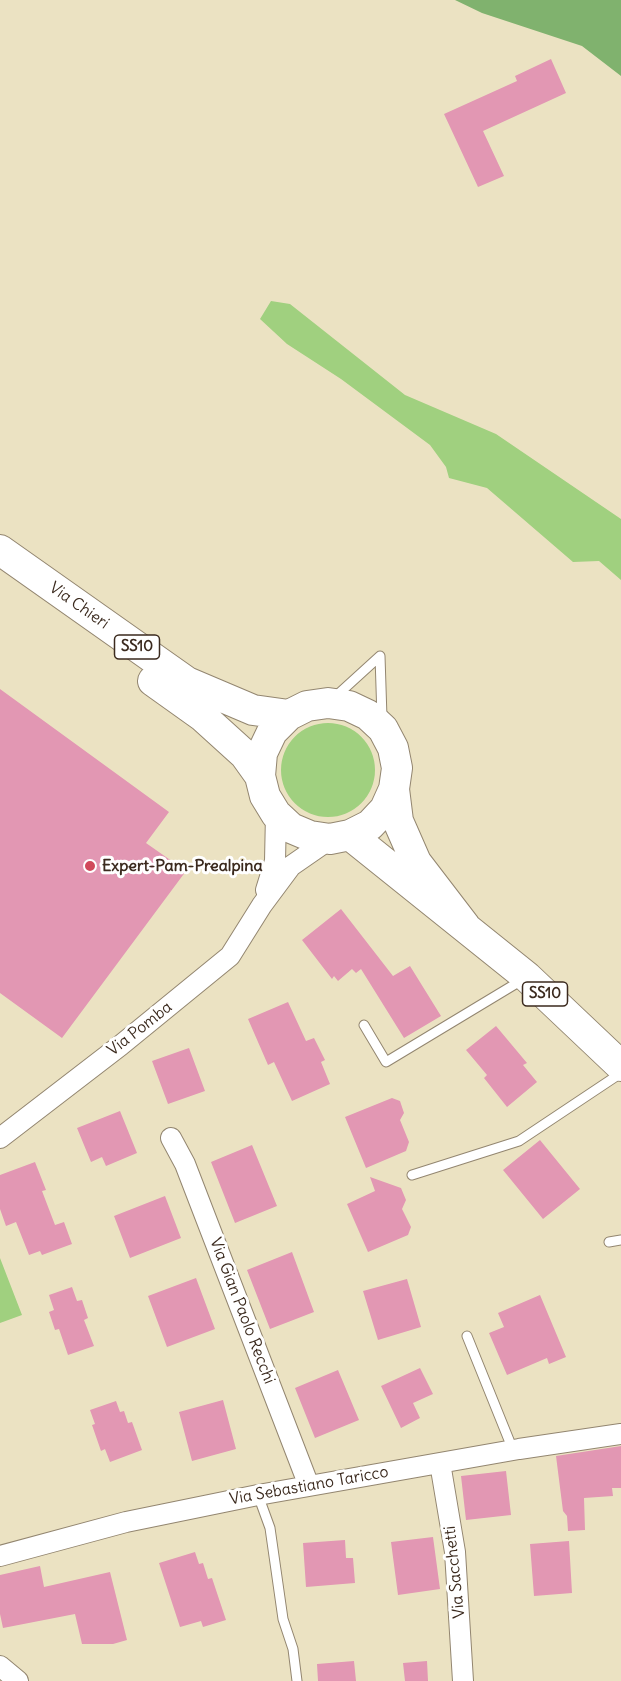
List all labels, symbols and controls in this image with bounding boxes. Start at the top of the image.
street label: Via Chieri [45,578,113,634]
road number: SS10 [114,635,160,659]
place label: Expert-Pam-Prealpina [102,856,263,876]
marker: Expert-Pam-Prealpina [83,859,97,873]
road number: SS10 [522,982,568,1006]
street label: Via Pomba [104,998,176,1060]
street label: Via Gian Paolo Recchi [205,1235,279,1387]
street label: Via Sebastiano Taricco [228,1463,390,1509]
street label: Via Sacchetti [441,1525,469,1619]

